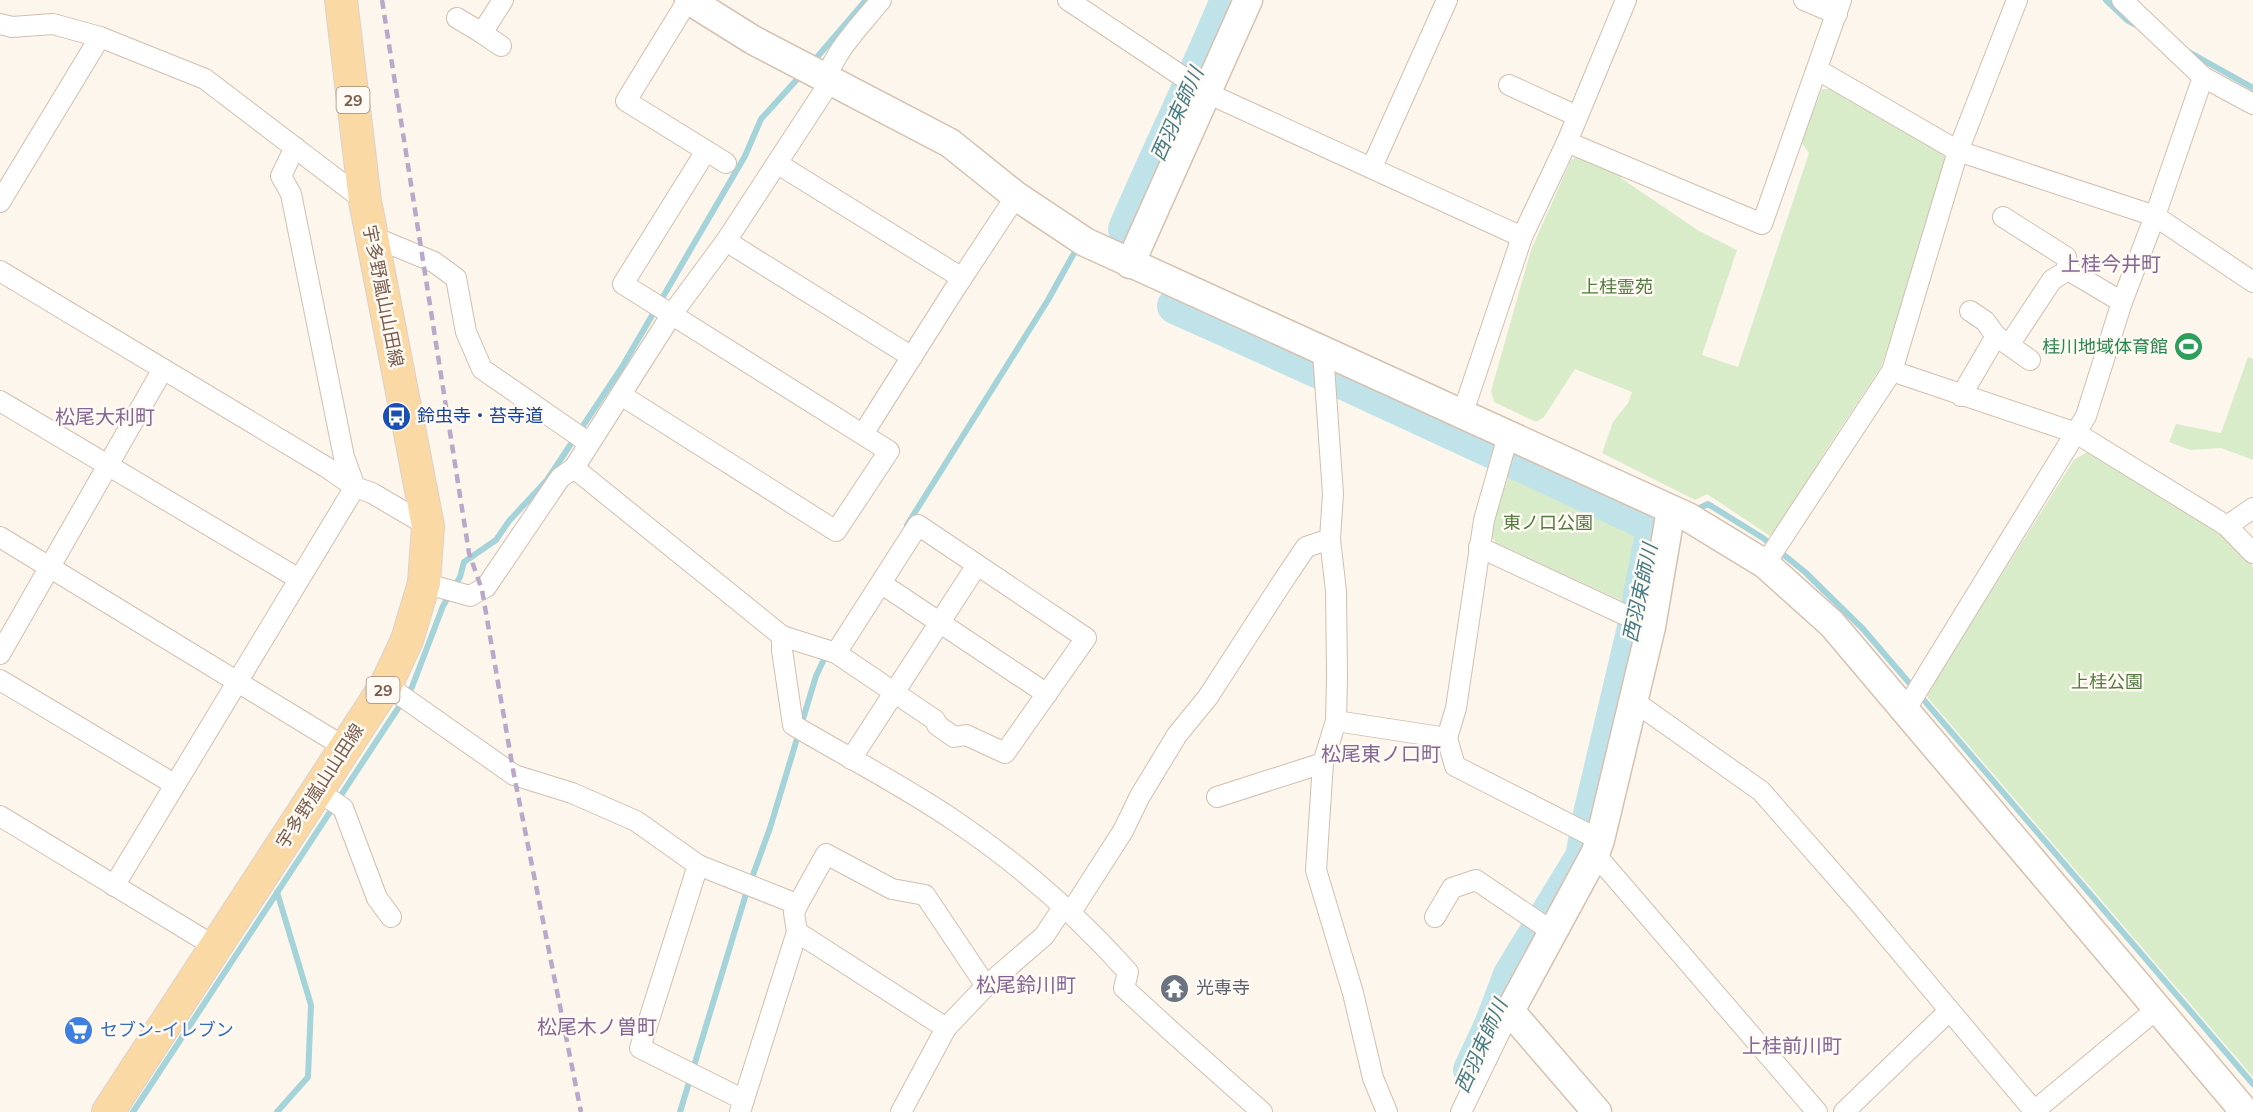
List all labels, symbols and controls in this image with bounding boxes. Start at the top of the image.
water label: 西羽束師川 [1145,61,1209,165]
road number: 29 [336,87,370,113]
street label: 宇多野嵐山山田線 [358,223,409,369]
district label: 上桂今井町 [2061,251,2161,276]
park label: 上桂霊苑 [1581,275,1653,298]
sports icon: 桂川地域体育館 [2173,331,2205,363]
place label: 桂川地域体育館 [2042,335,2168,358]
bus stop icon: 鈴虫寺・苔寺道 [380,400,412,432]
district label: 松尾大利町 [55,404,155,429]
place label: 鈴虫寺・苔寺道 [417,404,543,427]
park label: 東ノ口公園 [1503,511,1593,534]
water label: 西羽束師川 [1617,539,1663,644]
park label: 上桂公園 [2071,670,2143,693]
road number: 29 [366,677,400,703]
street label: 宇多野嵐山山田線 [271,719,368,852]
district label: 松尾東ノ口町 [1321,741,1441,766]
district label: 松尾鈴川町 [976,972,1076,997]
temple icon: 光専寺 [1159,972,1191,1004]
place label: 光専寺 [1196,976,1250,999]
water label: 西羽束師川 [1449,993,1513,1097]
supermarket icon: セブン-イレブン [63,1014,95,1046]
district label: 松尾木ノ曽町 [537,1014,657,1039]
place label: セブン-イレブン [100,1018,234,1041]
district label: 上桂前川町 [1742,1033,1842,1058]

